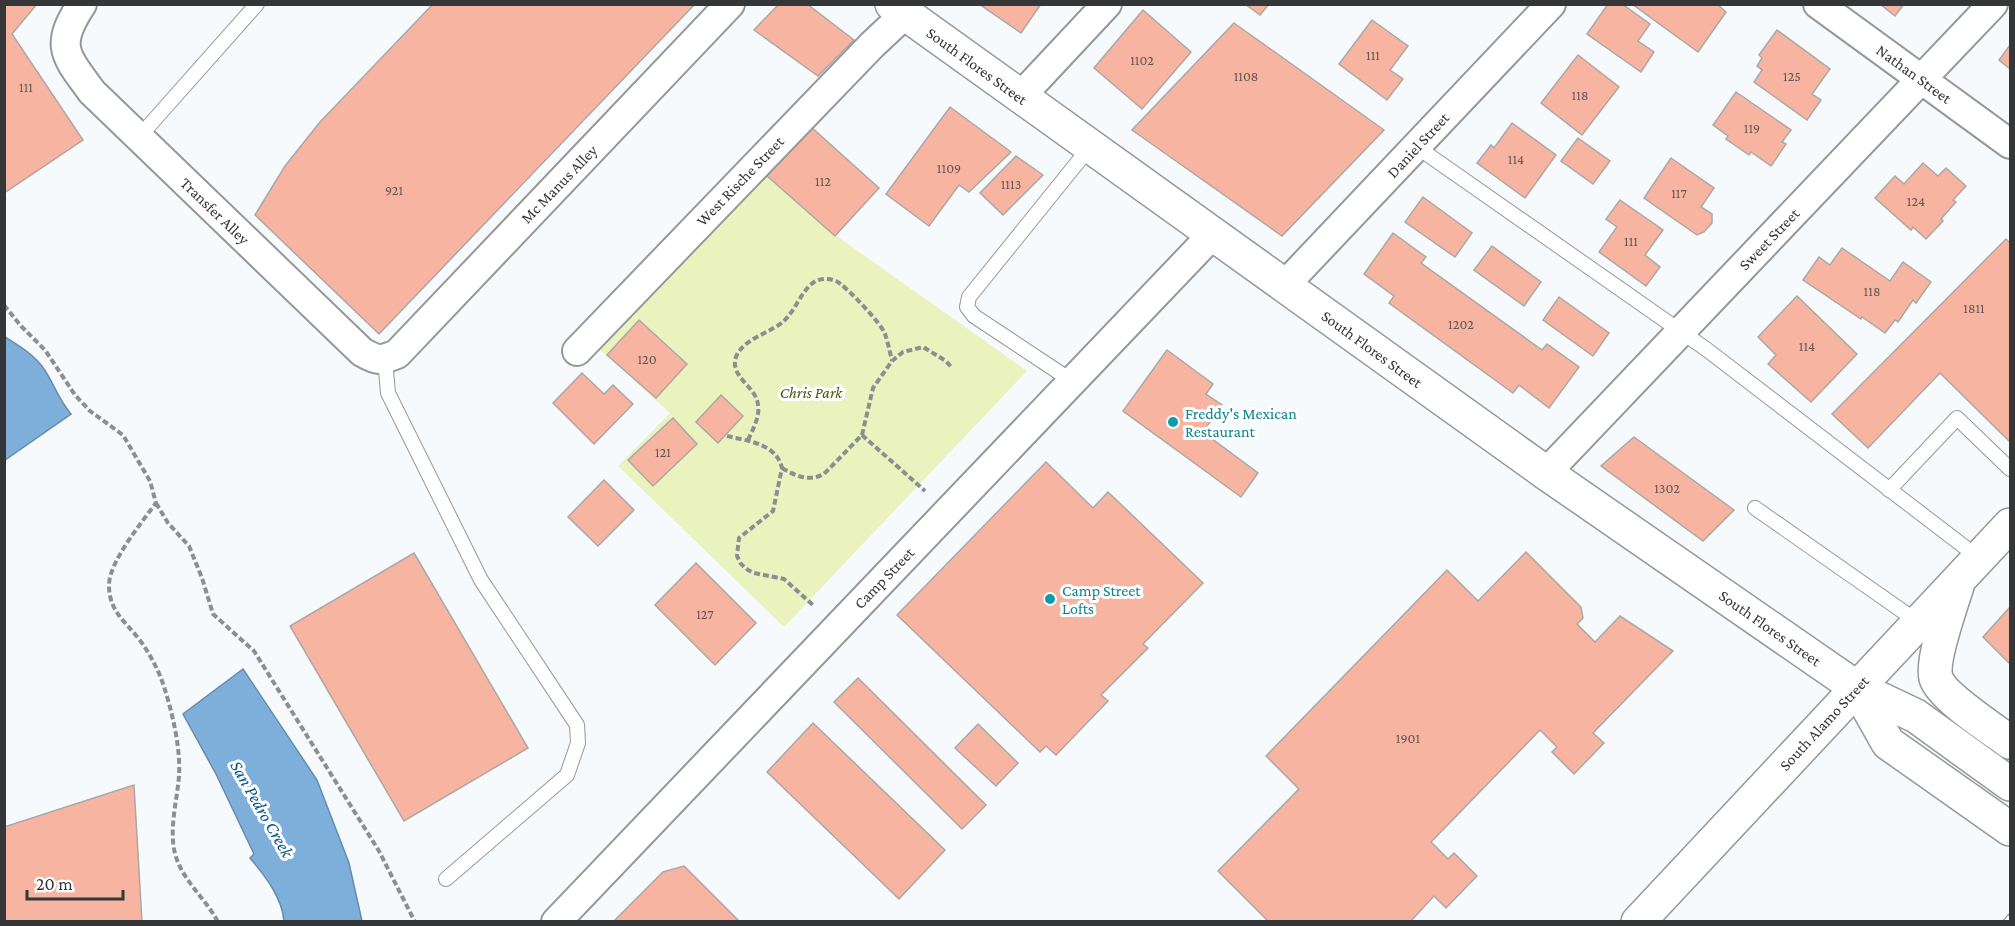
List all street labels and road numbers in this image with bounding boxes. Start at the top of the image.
street label: South Flores Street [923,24,1031,109]
street label: Nathan Street [1873,41,1955,107]
street label: Daniel Street [1384,108,1453,181]
street label: West Rische Street [693,132,787,229]
street label: Mc Manus Alley [518,141,602,227]
street label: Transfer Alley [177,174,253,249]
street label: Sweet Street [1736,204,1803,273]
street label: South Flores Street [1318,307,1426,392]
street label: Camp Street [851,543,919,613]
street label: South Flores Street [1716,587,1825,670]
street label: South Alamo Street [1776,672,1873,774]

